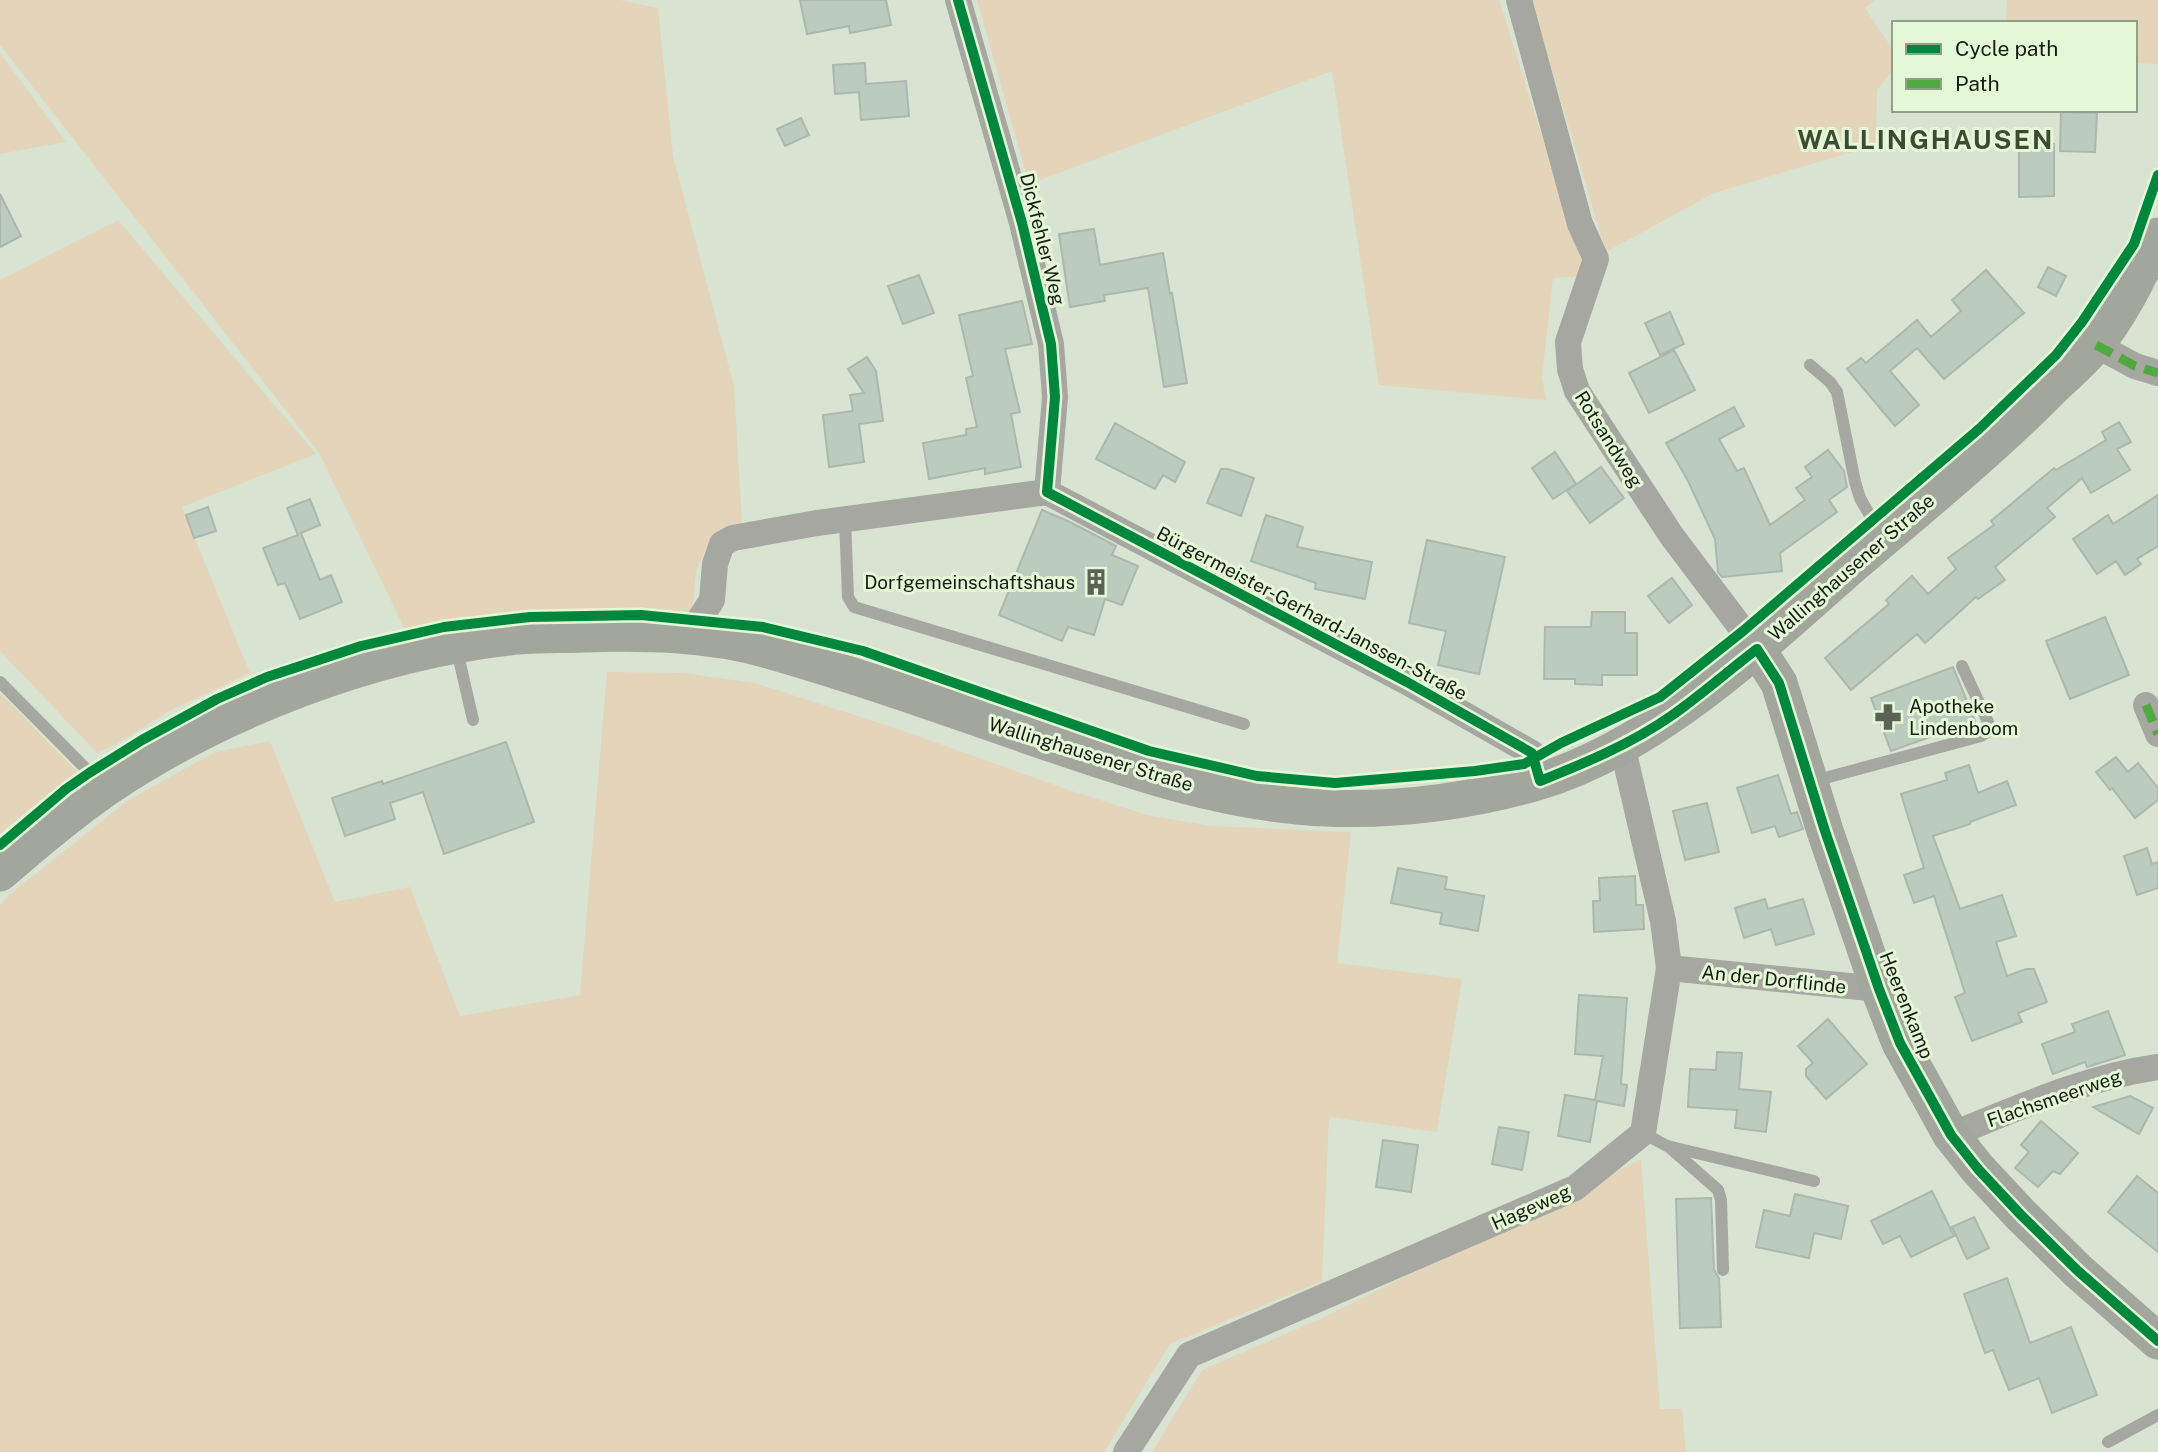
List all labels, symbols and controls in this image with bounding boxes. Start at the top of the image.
legend [1892,21,2137,112]
text: Cycle path [1955,36,2058,61]
text: Path [1955,71,2000,96]
district label: WALLINGHAUSEN [1798,124,2054,155]
street label: Dickfehler Weg [1016,171,1070,308]
street label: Rotsandweg [1571,387,1648,492]
street label: Wallinghausener Straße [1764,489,1938,645]
street label: Bürgermeister-Gerhard-Janssen-Straße [1153,522,1471,704]
building icon: Dorfgemeinschaftshaus [1081,567,1111,597]
place label: Dorfgemeinschaftshaus [864,571,1075,593]
place label: Apotheke Lindenboom [1909,695,2018,739]
pharmacy icon: Apotheke Lindenboom [1873,702,1903,732]
street label: Wallinghausener Straße [986,712,1196,796]
street label: Heerenkamp [1876,948,1938,1062]
street label: An der Dorflinde [1701,960,1847,998]
street label: Flachsmeerweg [1984,1065,2124,1131]
street label: Hageweg [1488,1180,1574,1234]

